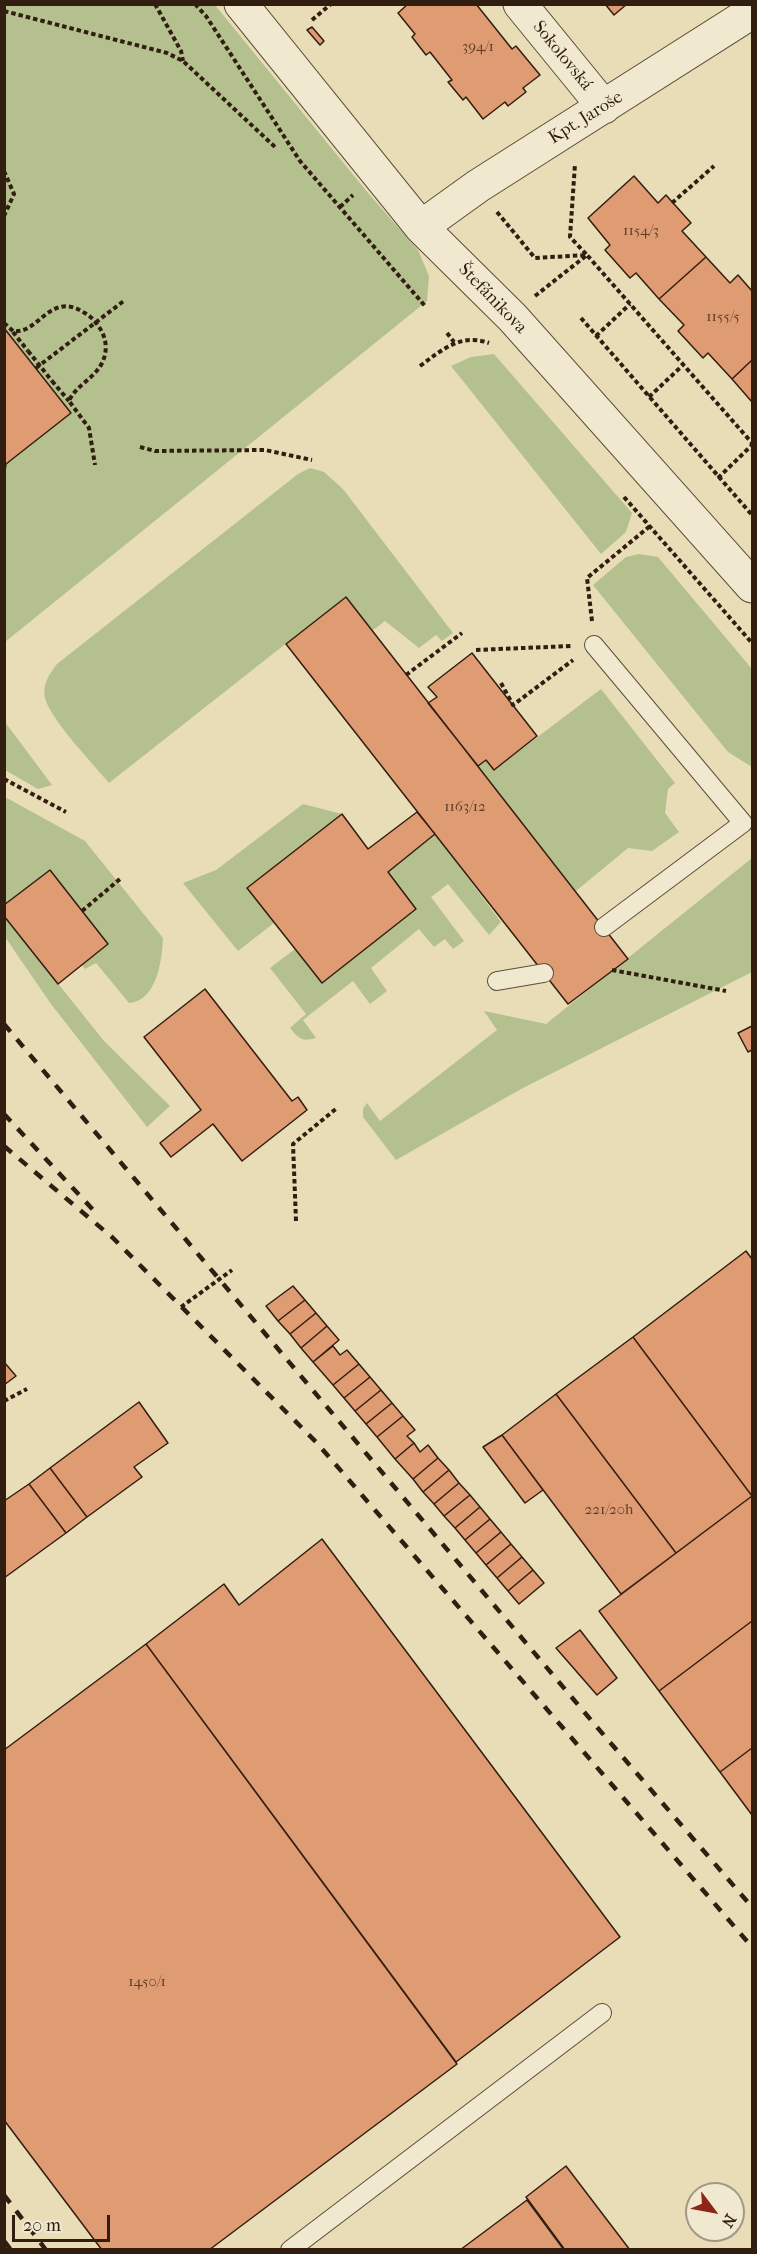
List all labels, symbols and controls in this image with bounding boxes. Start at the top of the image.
street label: Sokolovská [527,17,597,95]
house number: 394/1 [462,38,494,56]
street label: Kpt. Jaroše [545,87,627,149]
house number: 1154/3 [623,222,659,240]
street label: Štefánikova [453,259,531,339]
house number: 1155/5 [706,308,740,326]
house number: 1163/12 [444,798,486,816]
house number: 221/20h [585,1501,633,1519]
house number: 1450/1 [128,1973,166,1991]
north arrow [685,2182,745,2242]
scale bar [15,2203,112,2241]
text: N [718,2211,740,2231]
text: 20 m [23,2215,61,2236]

